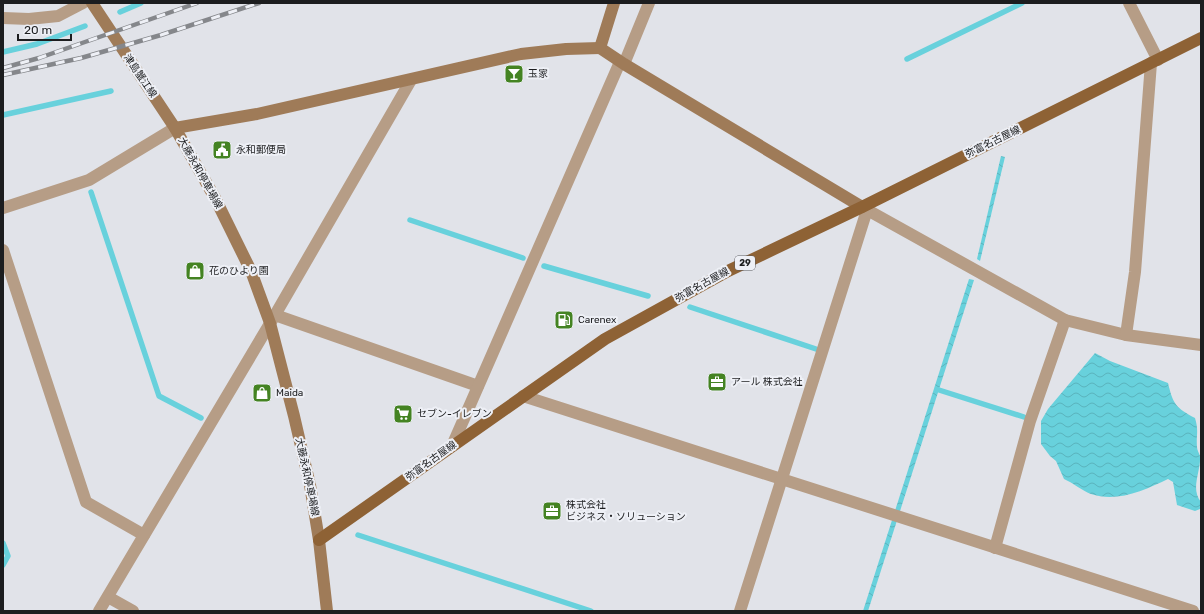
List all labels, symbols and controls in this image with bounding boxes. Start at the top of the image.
scale bar [18,16,71,42]
text: 20 m [24,23,52,37]
street label: 津島蟹江線 [121,52,159,100]
bar icon: 玉家 [503,63,525,85]
place label: 玉家 [528,68,548,80]
street label: 弥富名古屋線 [963,123,1023,161]
street label: 大藤永和停車場線 [175,135,225,211]
public building icon: 永和郵便局 [211,139,233,161]
place label: 永和郵便局 [236,144,286,156]
road number: 29 [735,256,755,270]
shop icon: 花のひより園 [184,260,206,282]
place label: 花のひより園 [209,265,269,277]
street label: 弥富名古屋線 [673,265,731,305]
fuel station icon: Carenex [553,309,575,331]
place label: Carenex [578,314,617,326]
office icon: アール 株式会社 [706,371,728,393]
place label: アール 株式会社 [731,376,803,388]
shop icon: Maida [251,382,273,404]
place label: Maida [276,387,303,399]
supermarket icon: セブン-イレブン [392,403,414,425]
place label: セブン-イレブン [417,408,492,420]
street label: 大藤永和停車場線 [293,437,321,517]
street label: 弥富名古屋線 [403,439,459,483]
place label: 株式会社 ビジネス・ソリューション [566,499,686,523]
office icon: 株式会社 ビジネス・ソリューション [541,500,563,522]

